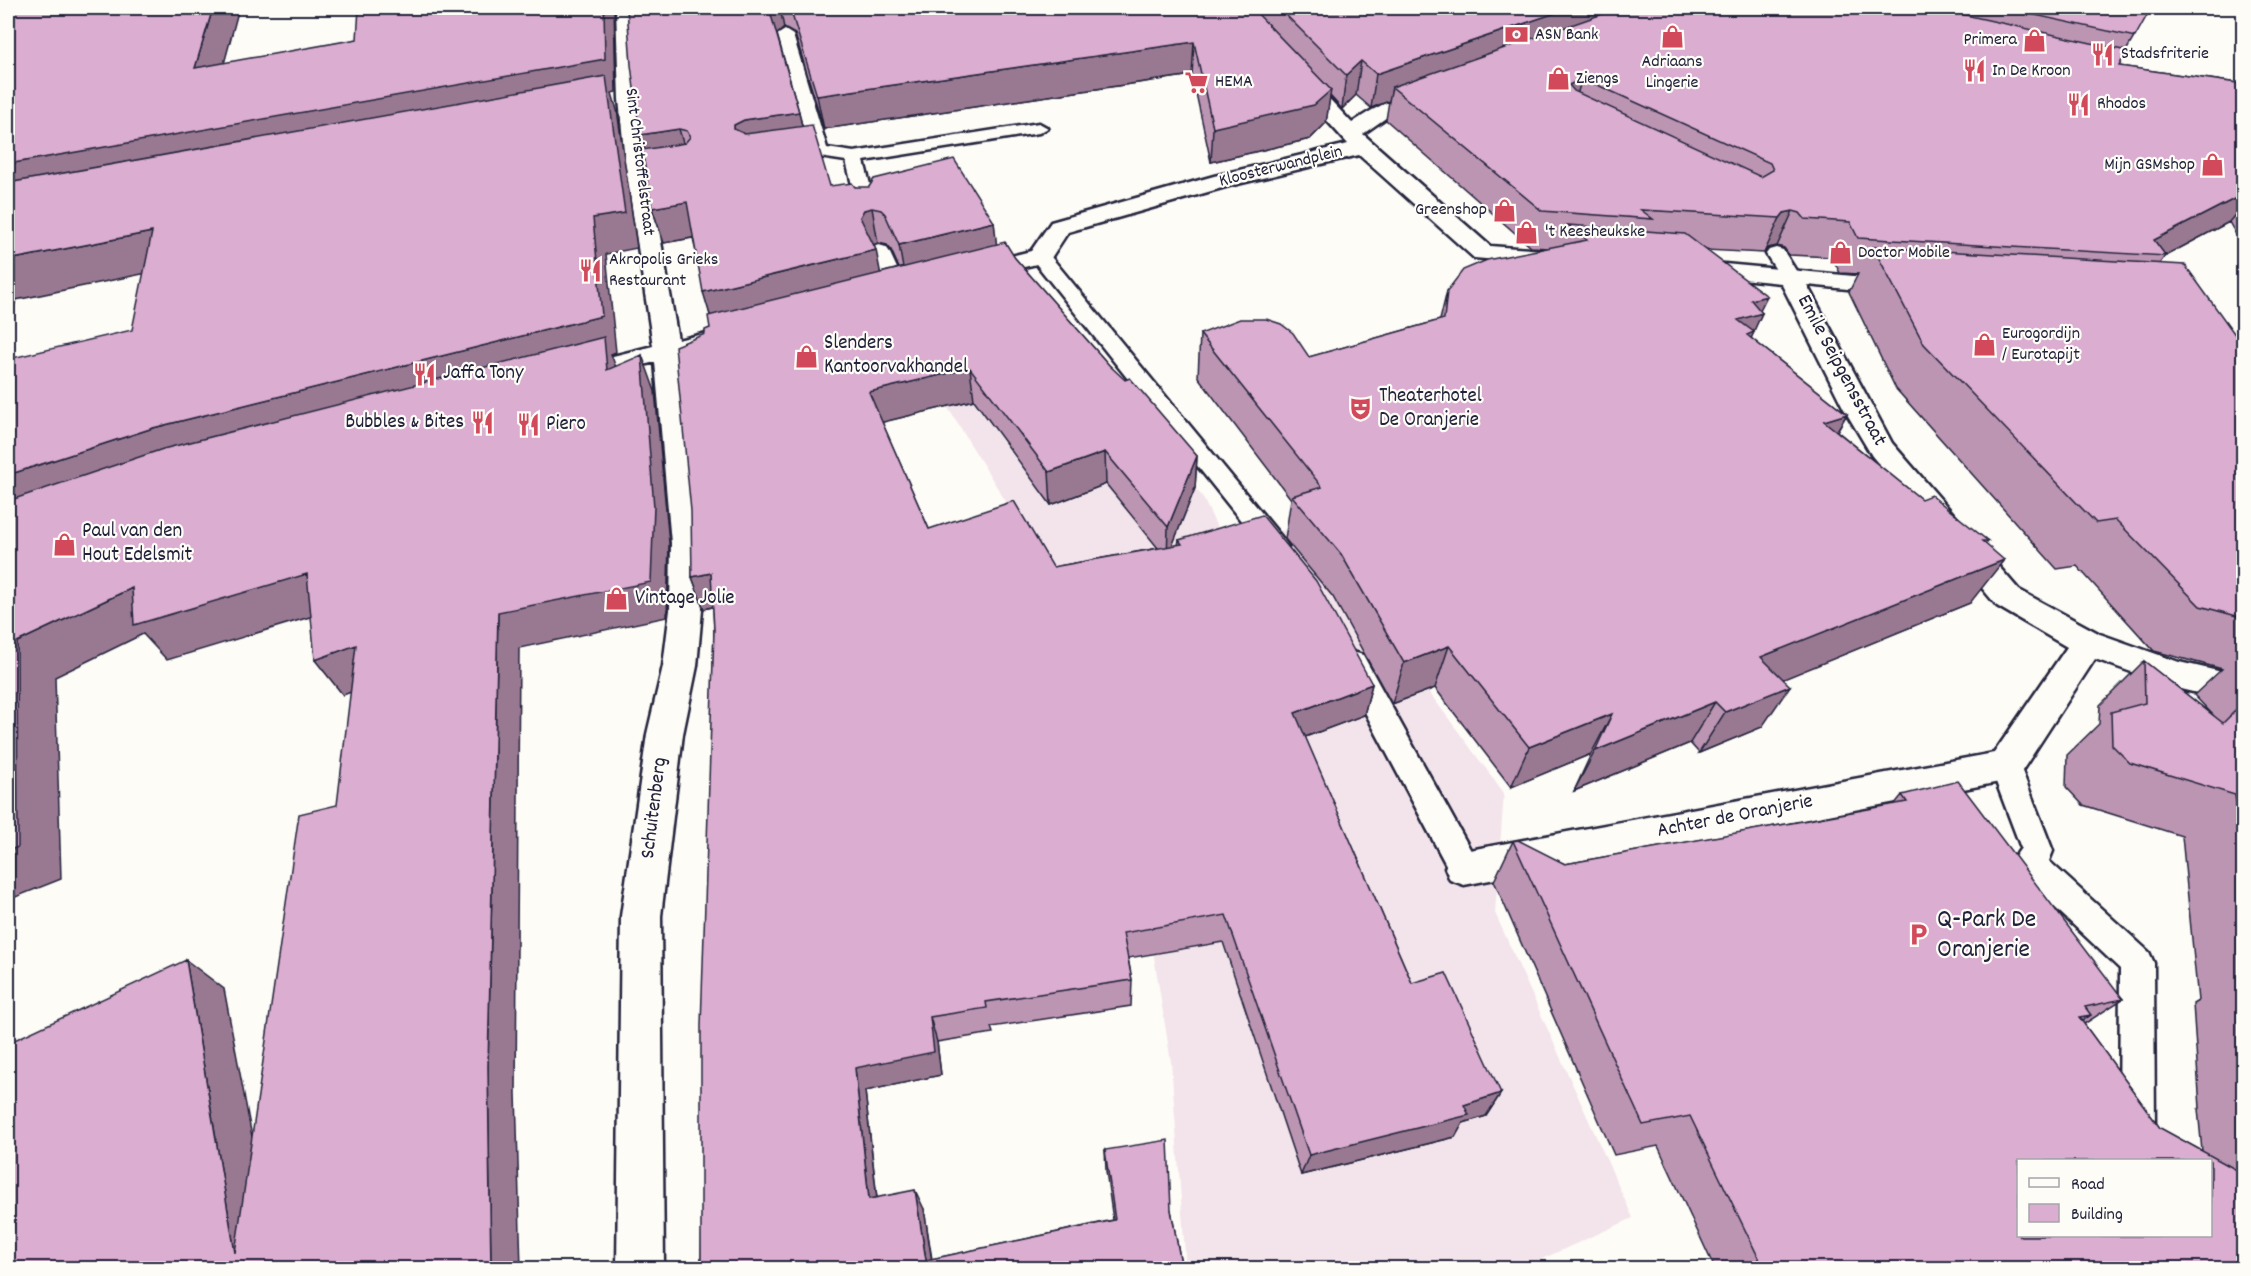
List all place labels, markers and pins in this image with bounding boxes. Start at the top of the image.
bank icon: ASN Bank [1504,22,1530,48]
place label: ASN Bank [1535,23,1598,48]
shop icon: Adriaans Lingerie [1659,23,1685,49]
shop icon: Primera [2022,27,2048,53]
place label: Primera [1963,28,2018,53]
restaurant icon: Stadsfriterie [2090,41,2116,67]
place label: Stadsfriterie [2121,42,2209,67]
place label: Adriaans Lingerie [1641,50,1703,96]
restaurant icon: In De Kroon [1961,58,1987,84]
place label: In De Kroon [1992,59,2071,84]
shop icon: Ziengs [1545,66,1571,92]
place label: Ziengs [1576,67,1619,92]
supermarket icon: HEMA [1184,69,1210,95]
place label: HEMA [1215,70,1253,95]
restaurant icon: Rhodos [2066,91,2092,117]
place label: Rhodos [2097,92,2146,117]
shop icon: Mijn GSMshop [2200,152,2226,178]
place label: Mijn GSMshop [2104,153,2195,178]
shop icon: Greenshop [1492,197,1518,223]
place label: Greenshop [1415,198,1487,223]
shop icon: 't Keesheukske [1514,219,1540,245]
place label: 't Keesheukske [1545,220,1645,245]
shop icon: Doctor Mobile [1827,240,1853,266]
place label: Doctor Mobile [1858,241,1950,266]
place label: Akropolis Grieks Restaurant [609,248,718,294]
restaurant icon: Akropolis Grieks Restaurant [578,257,604,283]
place label: Eurogordijn / Eurotapijt [2002,322,2080,368]
place label: Slenders Kantoorvakhandel [824,329,968,383]
shop icon: Eurogordijn / Eurotapijt [1971,331,1997,357]
shop icon: Slenders Kantoorvakhandel [793,343,819,369]
place label: Jaffa Tony [443,359,524,389]
restaurant icon: Jaffa Tony [412,361,438,387]
place label: Theaterhotel De Oranjerie [1379,382,1482,436]
theatre icon: Theaterhotel De Oranjerie [1348,396,1374,422]
place label: Bubbles & Bites [345,408,464,438]
restaurant icon: Bubbles & Bites [469,410,495,436]
place label: Piero [546,410,586,440]
restaurant icon: Piero [515,412,541,438]
place label: Paul van den Hout Edelsmit [82,517,192,571]
shop icon: Paul van den Hout Edelsmit [51,531,77,557]
place label: Vintage Jolie [635,584,735,614]
shop icon: Vintage Jolie [604,586,630,612]
place label: Q-Park De Oranjerie [1937,902,2036,969]
parking icon: Q-Park De Oranjerie [1906,922,1932,948]

